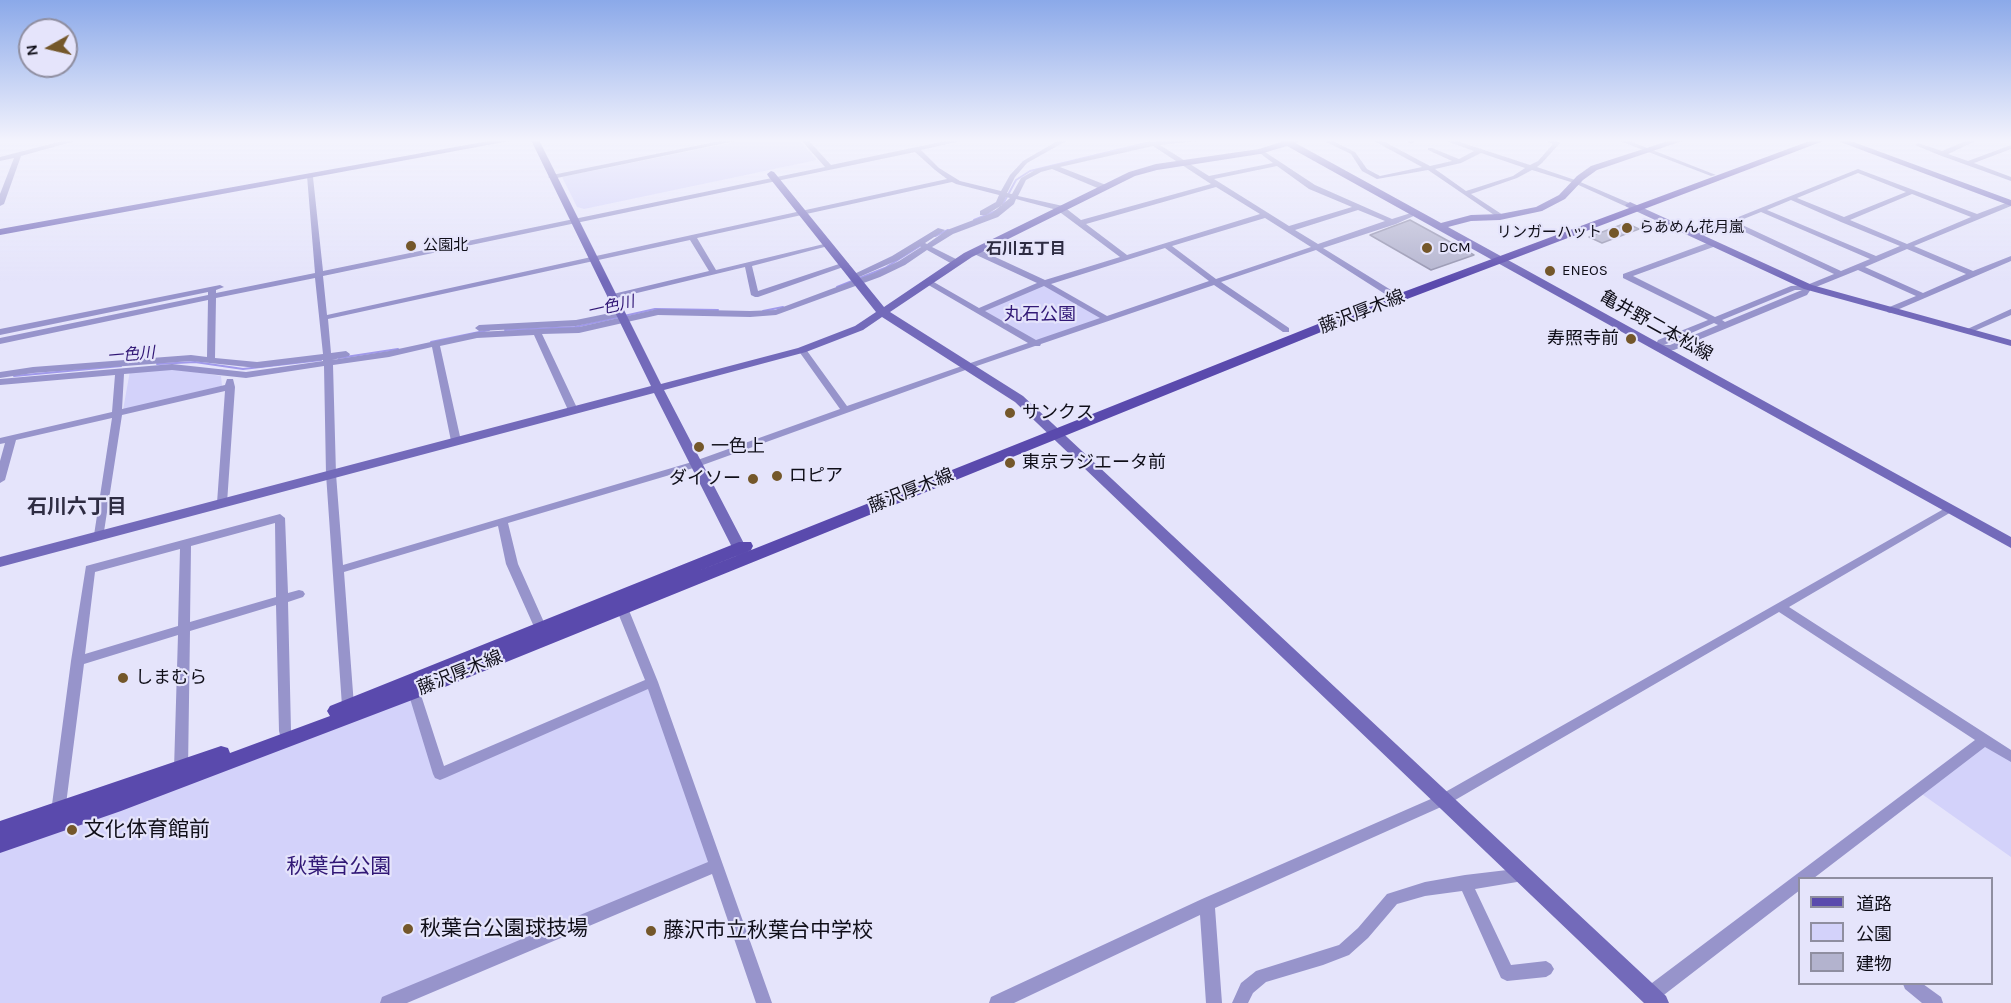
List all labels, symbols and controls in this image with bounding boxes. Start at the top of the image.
north arrow [18,18,78,78]
text: N [21,43,42,57]
place label: らあめん花月嵐 [1639,219,1744,237]
marker: らあめん花月嵐 [1620,221,1634,235]
place label: リンガーハット [1497,224,1602,242]
marker: リンガーハット [1607,226,1621,240]
place label: 公園北 [423,237,468,255]
marker: 公園北 [404,239,418,253]
district label: 石川五丁目 [986,239,1066,259]
place label: DCM [1439,239,1471,257]
marker: DCM [1420,241,1434,255]
place label: ENEOS [1562,262,1608,280]
marker: ENEOS [1543,264,1557,278]
street label: 藤沢厚木線 [1316,286,1408,338]
street label: 亀井野二本松線 [1596,286,1716,366]
water label: 一色川 [585,292,637,322]
park label: 丸石公園 [1004,304,1076,326]
place label: 寿照寺前 [1547,328,1619,350]
marker: 寿照寺前 [1624,332,1638,346]
water label: 一色川 [106,343,156,367]
place label: サンクス [1022,402,1094,424]
marker: サンクス [1003,406,1017,420]
place label: 一色上 [711,436,765,458]
marker: 一色上 [692,440,706,454]
place label: 東京ラジエータ前 [1022,452,1166,474]
marker: 東京ラジエータ前 [1003,456,1017,470]
street label: 藤沢厚木線 [865,464,957,518]
place label: ロピア [789,465,843,487]
place label: ダイソー [669,468,741,490]
marker: ロピア [770,469,784,483]
marker: ダイソー [746,472,760,486]
district label: 石川六丁目 [27,495,127,519]
street label: 藤沢厚木線 [414,646,506,700]
place label: しまむら [135,667,207,689]
marker: しまむら [116,671,130,685]
place label: 文化体育館前 [84,817,210,843]
marker: 文化体育館前 [65,823,79,837]
park label: 秋葉台公園 [287,854,391,880]
legend [1798,877,1993,985]
text: 道路 [1856,893,1892,915]
place label: 秋葉台公園球技場 [420,916,588,942]
place label: 藤沢市立秋葉台中学校 [663,918,873,944]
marker: 秋葉台公園球技場 [401,922,415,936]
text: 公園 [1856,923,1892,945]
marker: 藤沢市立秋葉台中学校 [644,924,658,938]
text: 建物 [1856,953,1892,975]

